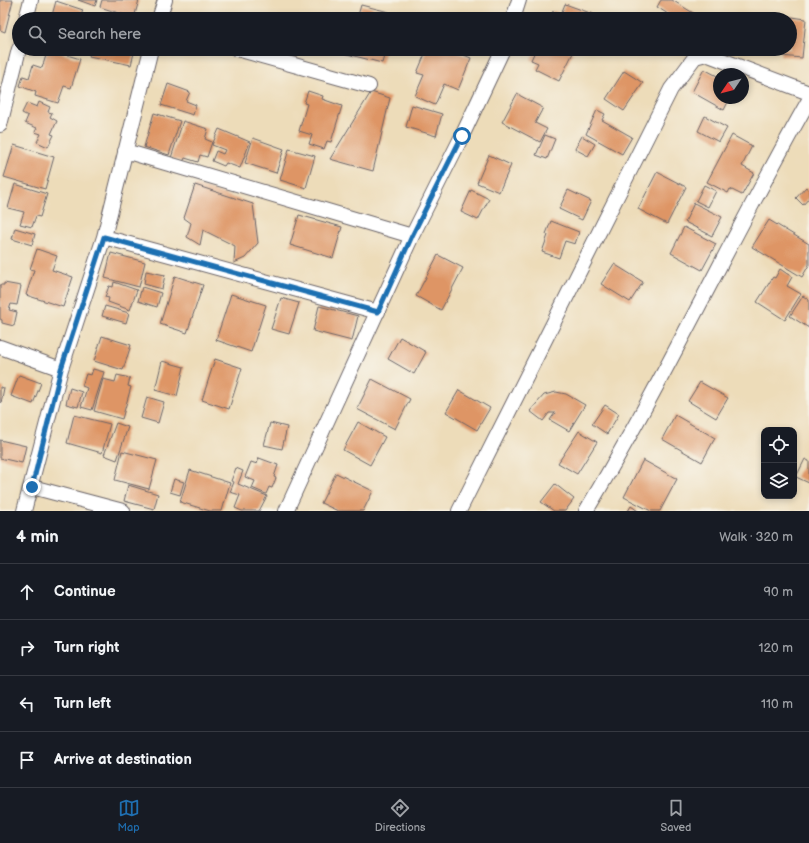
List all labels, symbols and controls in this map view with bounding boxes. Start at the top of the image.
search box [12,12,797,56]
icon: search [26,23,48,45]
text: Search here [58,25,141,44]
north arrow [713,68,749,104]
route start [453,127,471,145]
map controls [761,427,797,499]
button: locate [761,427,797,463]
button: layers [761,463,797,499]
route end [23,478,41,496]
text: 4 min [16,527,59,547]
text: Walk · 320 m [719,529,793,545]
icon: ahead [16,581,38,603]
text: Continue [54,582,116,601]
text: 90 m [764,584,793,600]
icon: right [16,637,38,659]
text: Turn right [54,638,119,657]
text: 120 m [758,640,793,656]
icon: left [16,693,38,715]
text: Turn left [54,694,111,713]
text: 110 m [761,696,793,712]
icon: arrive [16,749,38,771]
text: Arrive at destination [54,750,192,769]
tab: Map [118,797,140,834]
tab: Directions [375,797,425,834]
tab: Saved [661,797,691,834]

